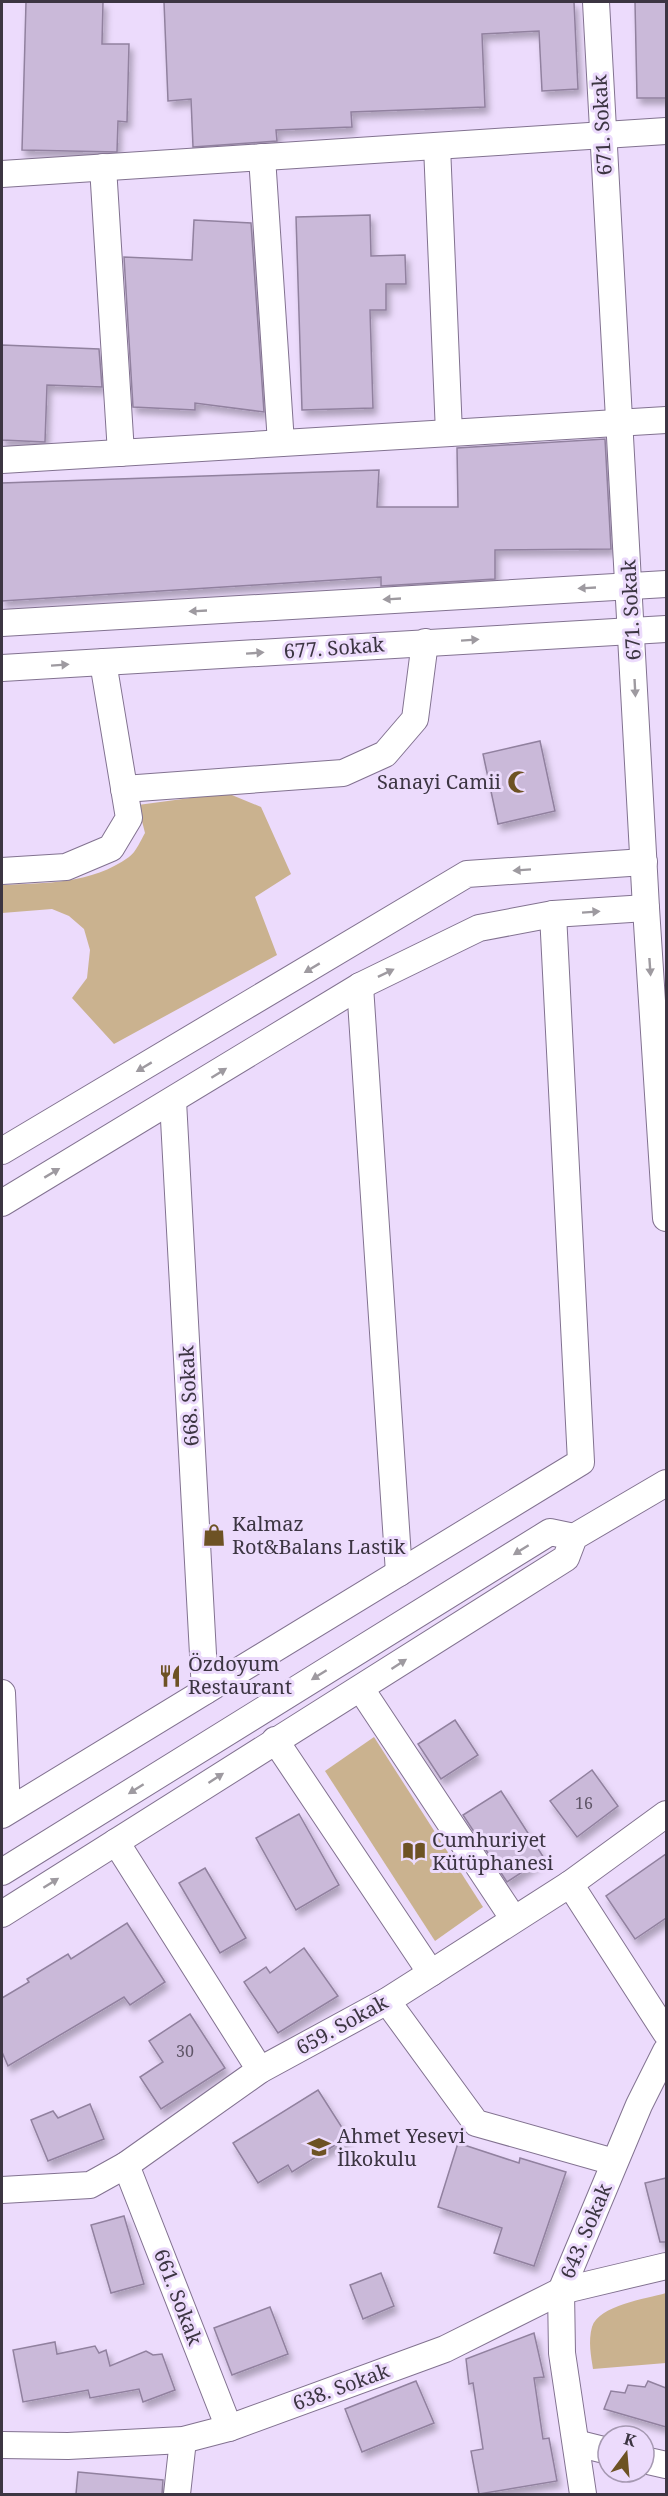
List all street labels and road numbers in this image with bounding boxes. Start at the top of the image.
street label: 671. Sokak [585,74,618,176]
street label: 671. Sokak [614,559,647,661]
street label: 677. Sokak [283,630,385,664]
street label: 668. Sokak [172,1345,205,1447]
street label: 659. Sokak [291,1988,393,2061]
street label: 643. Sokak [553,2179,618,2282]
street label: 661. Sokak [148,2245,209,2349]
street label: 638. Sokak [289,2357,393,2416]

